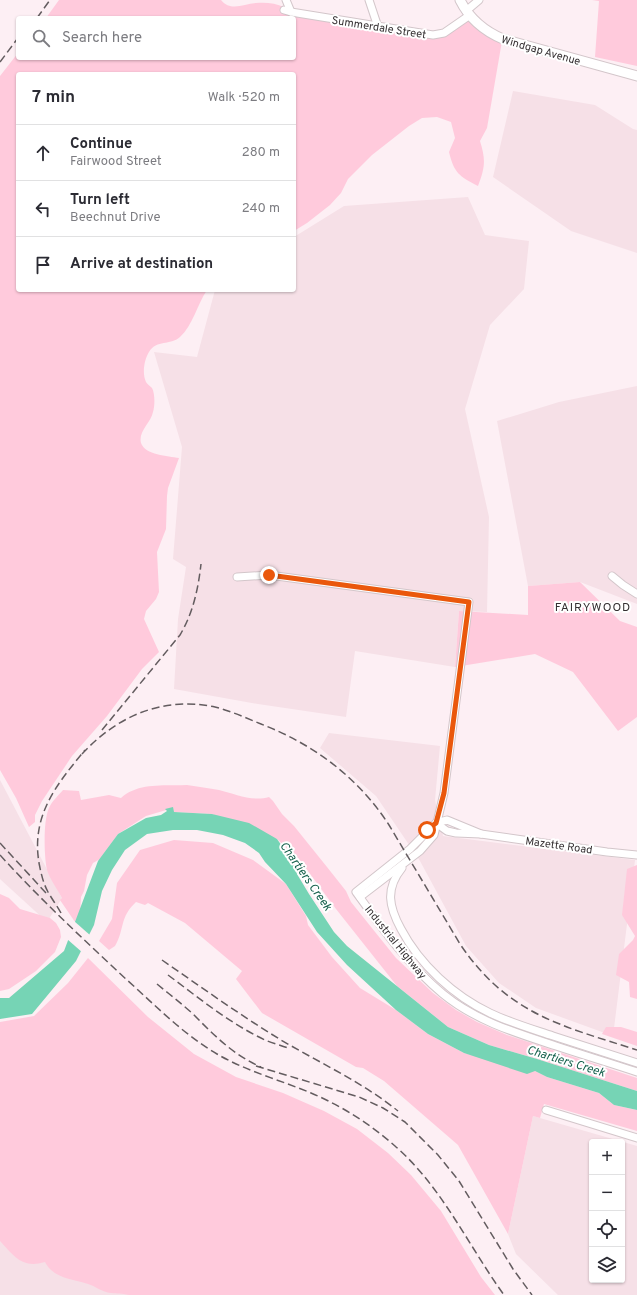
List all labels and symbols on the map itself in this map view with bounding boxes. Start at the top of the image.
street label: Summerdale Street [331,14,427,42]
street label: Windgap Avenue [499,33,582,69]
route end [260,566,278,584]
district label: FAIRYWOOD [555,600,631,616]
route start [418,821,436,839]
street label: Mazette Road [524,834,593,858]
water label: Chartiers Creek [275,839,335,915]
street label: Industrial Highway [361,903,429,983]
water label: Chartiers Creek [525,1042,608,1082]

